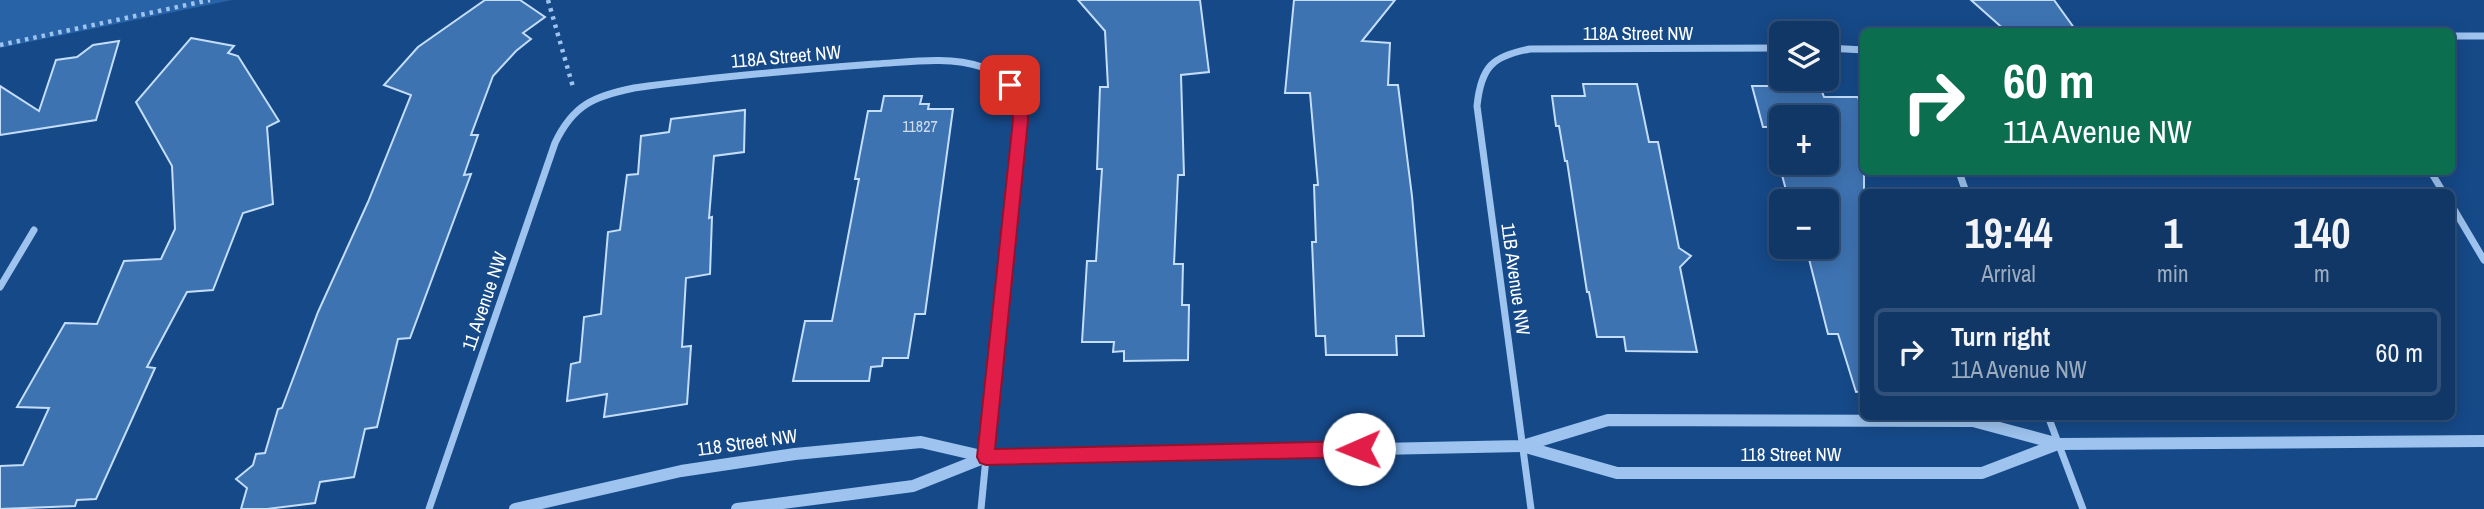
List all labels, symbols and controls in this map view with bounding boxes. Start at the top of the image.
street label: 118A Street NW [1583,20,1694,46]
map controls [1769,21,1839,259]
button: layers [1769,21,1839,91]
street label: 118A Street NW [730,38,842,74]
text: 60 m [2003,47,2095,113]
pin [980,55,1040,115]
icon: right [1888,56,1979,147]
icon: arrive [991,66,1029,104]
button: + [1769,105,1839,175]
text: 11A Avenue NW [2003,110,2192,153]
house number: 11827 [902,115,938,137]
button: − [1769,189,1839,259]
text: 19:44 [1965,205,2053,261]
text: 1 [2163,205,2182,261]
text: 140 [2293,205,2351,261]
street label: 11B Avenue NW [1495,221,1537,337]
street label: 11 Avenue NW [455,248,513,354]
text: Arrival [1981,258,2036,289]
text: min [2157,258,2189,289]
text: m [2314,258,2330,289]
text: Turn right [1951,319,2050,354]
icon: right [1892,333,1930,371]
text: 60 m [2376,335,2423,370]
text: 11A Avenue NW [1951,354,2087,385]
position arrow [1322,412,1396,486]
street label: 118 Street NW [695,422,799,462]
street label: 118 Street NW [1740,441,1842,467]

